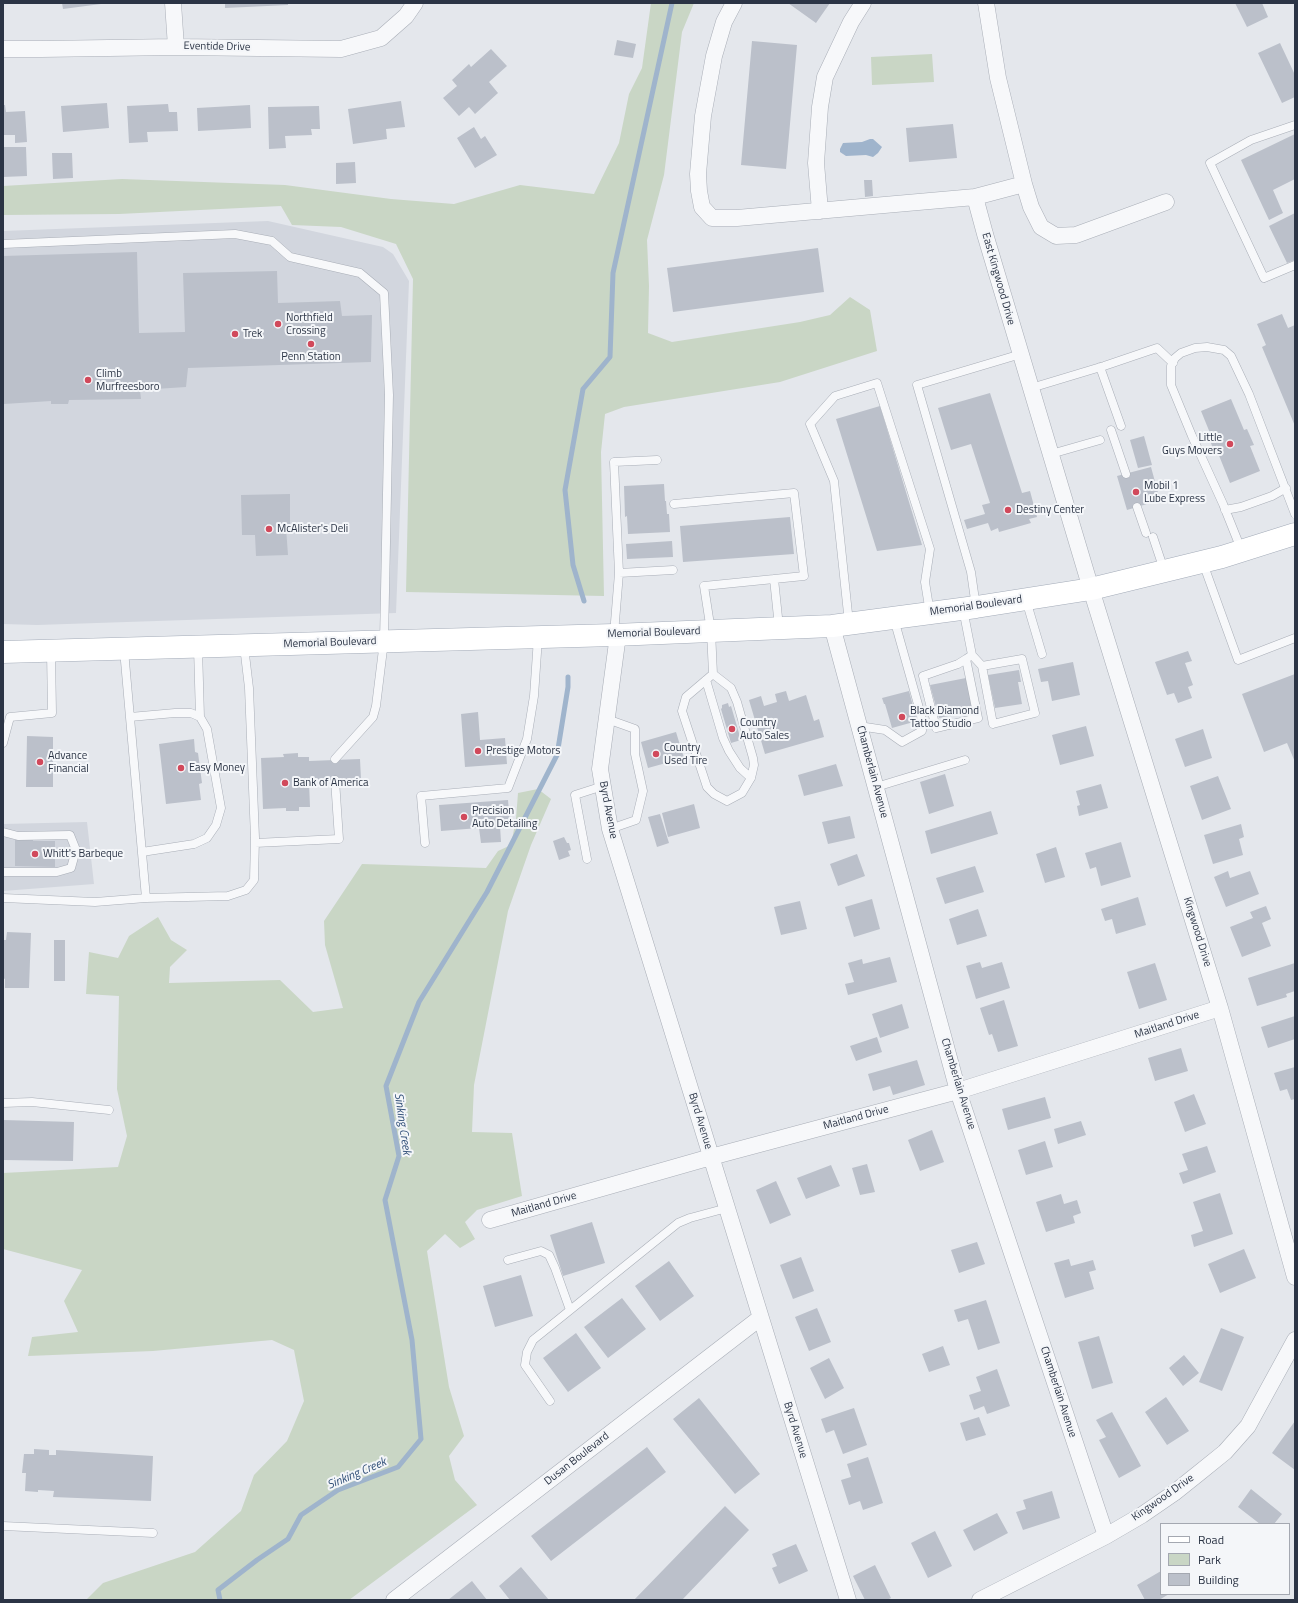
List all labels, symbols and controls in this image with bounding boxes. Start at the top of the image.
street label: Eventide Drive [184,40,250,54]
street label: East Kingwood Drive [978,231,1018,327]
place label: Northfield Crossing [286,311,333,337]
marker: Northfield Crossing [273,319,283,329]
place label: Trek [243,327,262,341]
marker: Trek [230,329,240,339]
marker: Penn Station [306,339,316,349]
place label: Penn Station [281,350,341,364]
place label: Climb Murfreesboro [96,367,160,393]
marker: Climb Murfreesboro [83,375,93,385]
place label: Little Guys Movers [1162,431,1222,457]
marker: Little Guys Movers [1225,439,1235,449]
place label: Mobil 1 Lube Express [1144,479,1205,505]
marker: Mobil 1 Lube Express [1131,487,1141,497]
place label: Destiny Center [1016,503,1084,517]
marker: Destiny Center [1003,505,1013,515]
place label: McAlister's Deli [277,522,348,536]
marker: McAlister's Deli [264,524,274,534]
street label: Memorial Boulevard [929,593,1023,619]
street label: Memorial Boulevard [607,625,701,641]
street label: Memorial Boulevard [283,635,377,651]
place label: Black Diamond Tattoo Studio [910,704,979,730]
marker: Black Diamond Tattoo Studio [897,712,907,722]
place label: Country Auto Sales [740,716,789,742]
marker: Country Auto Sales [727,724,737,734]
street label: Chamberlain Avenue [853,724,891,820]
place label: Country Used Tire [664,741,707,767]
place label: Prestige Motors [486,744,560,758]
marker: Prestige Motors [473,746,483,756]
place label: Advance Financial [48,749,89,775]
marker: Country Used Tire [651,749,661,759]
marker: Advance Financial [35,757,45,767]
place label: Easy Money [189,761,245,775]
marker: Easy Money [176,763,186,773]
place label: Bank of America [293,776,369,790]
marker: Bank of America [280,778,290,788]
street label: Byrd Avenue [596,780,620,840]
place label: Precision Auto Detailing [472,804,537,830]
marker: Precision Auto Detailing [459,812,469,822]
place label: Whitt's Barbeque [43,847,123,861]
marker: Whitt's Barbeque [30,849,40,859]
street label: Kingwood Drive [1180,895,1214,969]
street label: Maitland Drive [1133,1008,1201,1042]
street label: Chamberlain Avenue [938,1037,978,1131]
street label: Byrd Avenue [685,1091,715,1151]
water label: Sinking Creek [391,1092,413,1156]
street label: Maitland Drive [822,1103,890,1133]
street label: Maitland Drive [510,1189,578,1221]
street label: Chamberlain Avenue [1037,1345,1079,1439]
street label: Byrd Avenue [780,1400,810,1460]
street label: Dusan Boulevard [542,1430,612,1488]
water label: Sinking Creek [325,1455,389,1493]
street label: Kingwood Drive [1130,1472,1196,1524]
legend [1160,1523,1290,1595]
text: Road [1198,1530,1224,1549]
text: Park [1198,1550,1221,1569]
text: Building [1198,1570,1239,1589]

